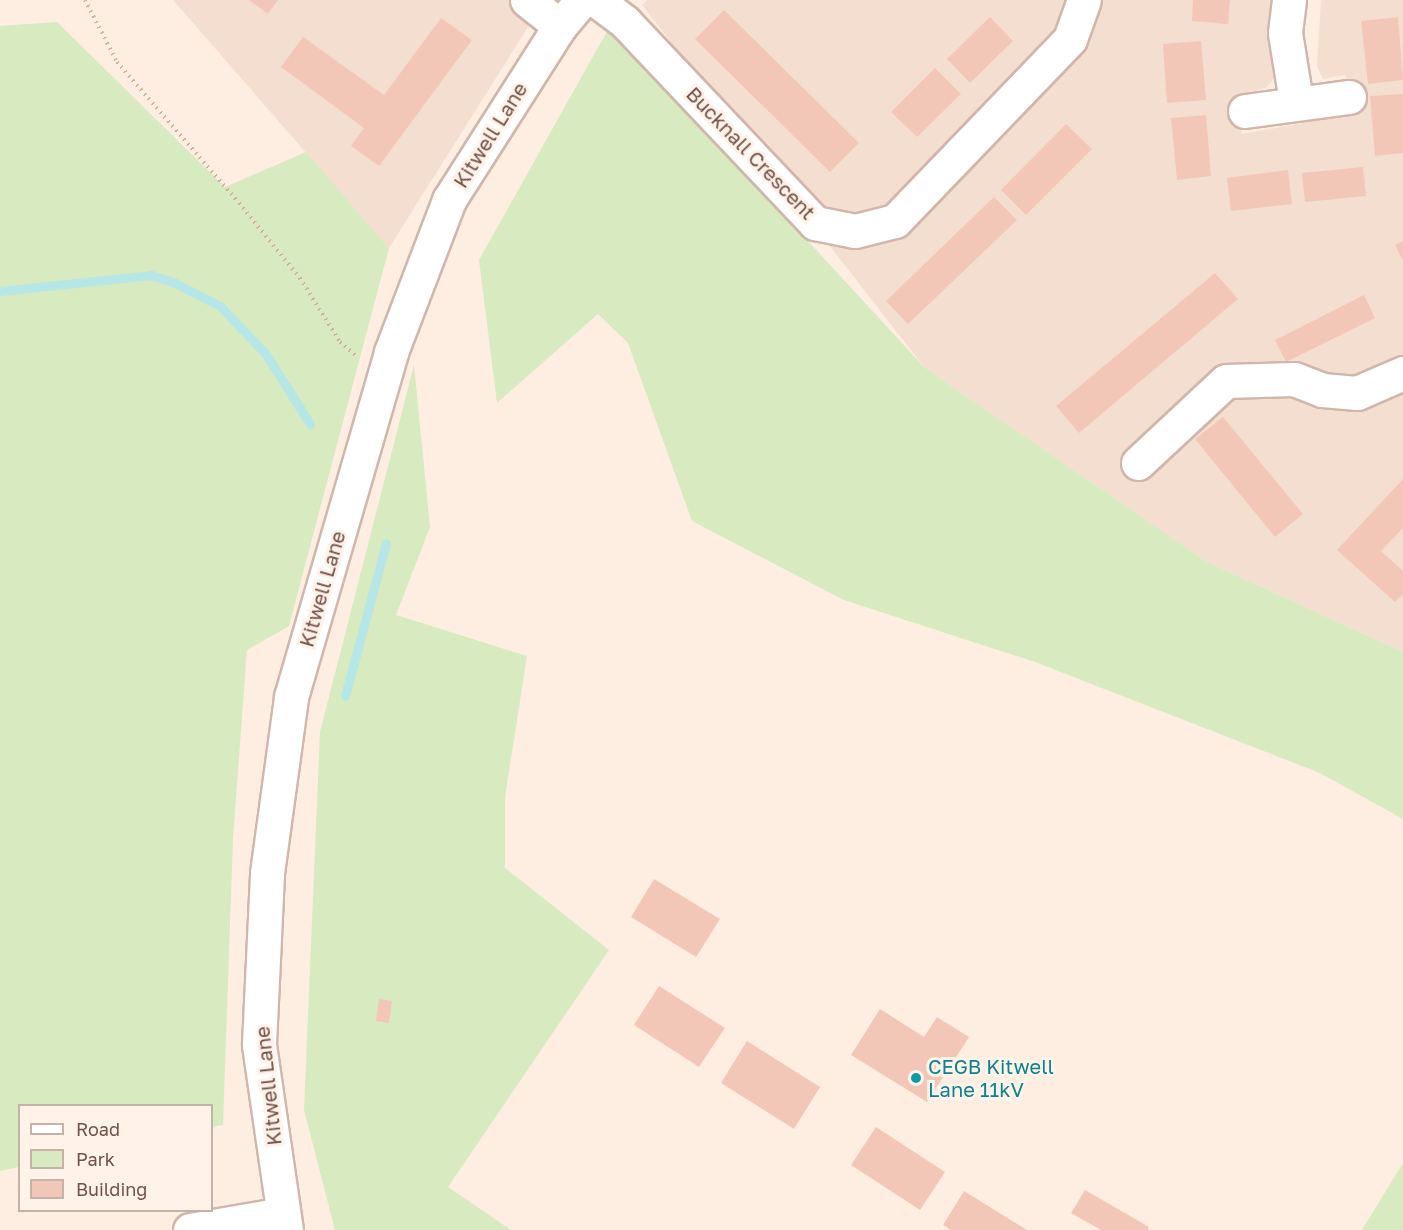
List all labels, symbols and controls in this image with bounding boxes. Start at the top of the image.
street label: Kitwell Lane [448,78,532,192]
street label: Bucknall Crescent [682,82,820,224]
street label: Kitwell Lane [294,528,350,650]
street label: Kitwell Lane [250,1025,286,1147]
place label: CEGB Kitwell Lane 11kV [928,1054,1054,1101]
marker: CEGB Kitwell Lane 11kV [909,1071,923,1085]
legend [18,1104,213,1212]
text: Road [76,1118,120,1140]
text: Park [76,1148,115,1170]
text: Building [76,1178,147,1200]

